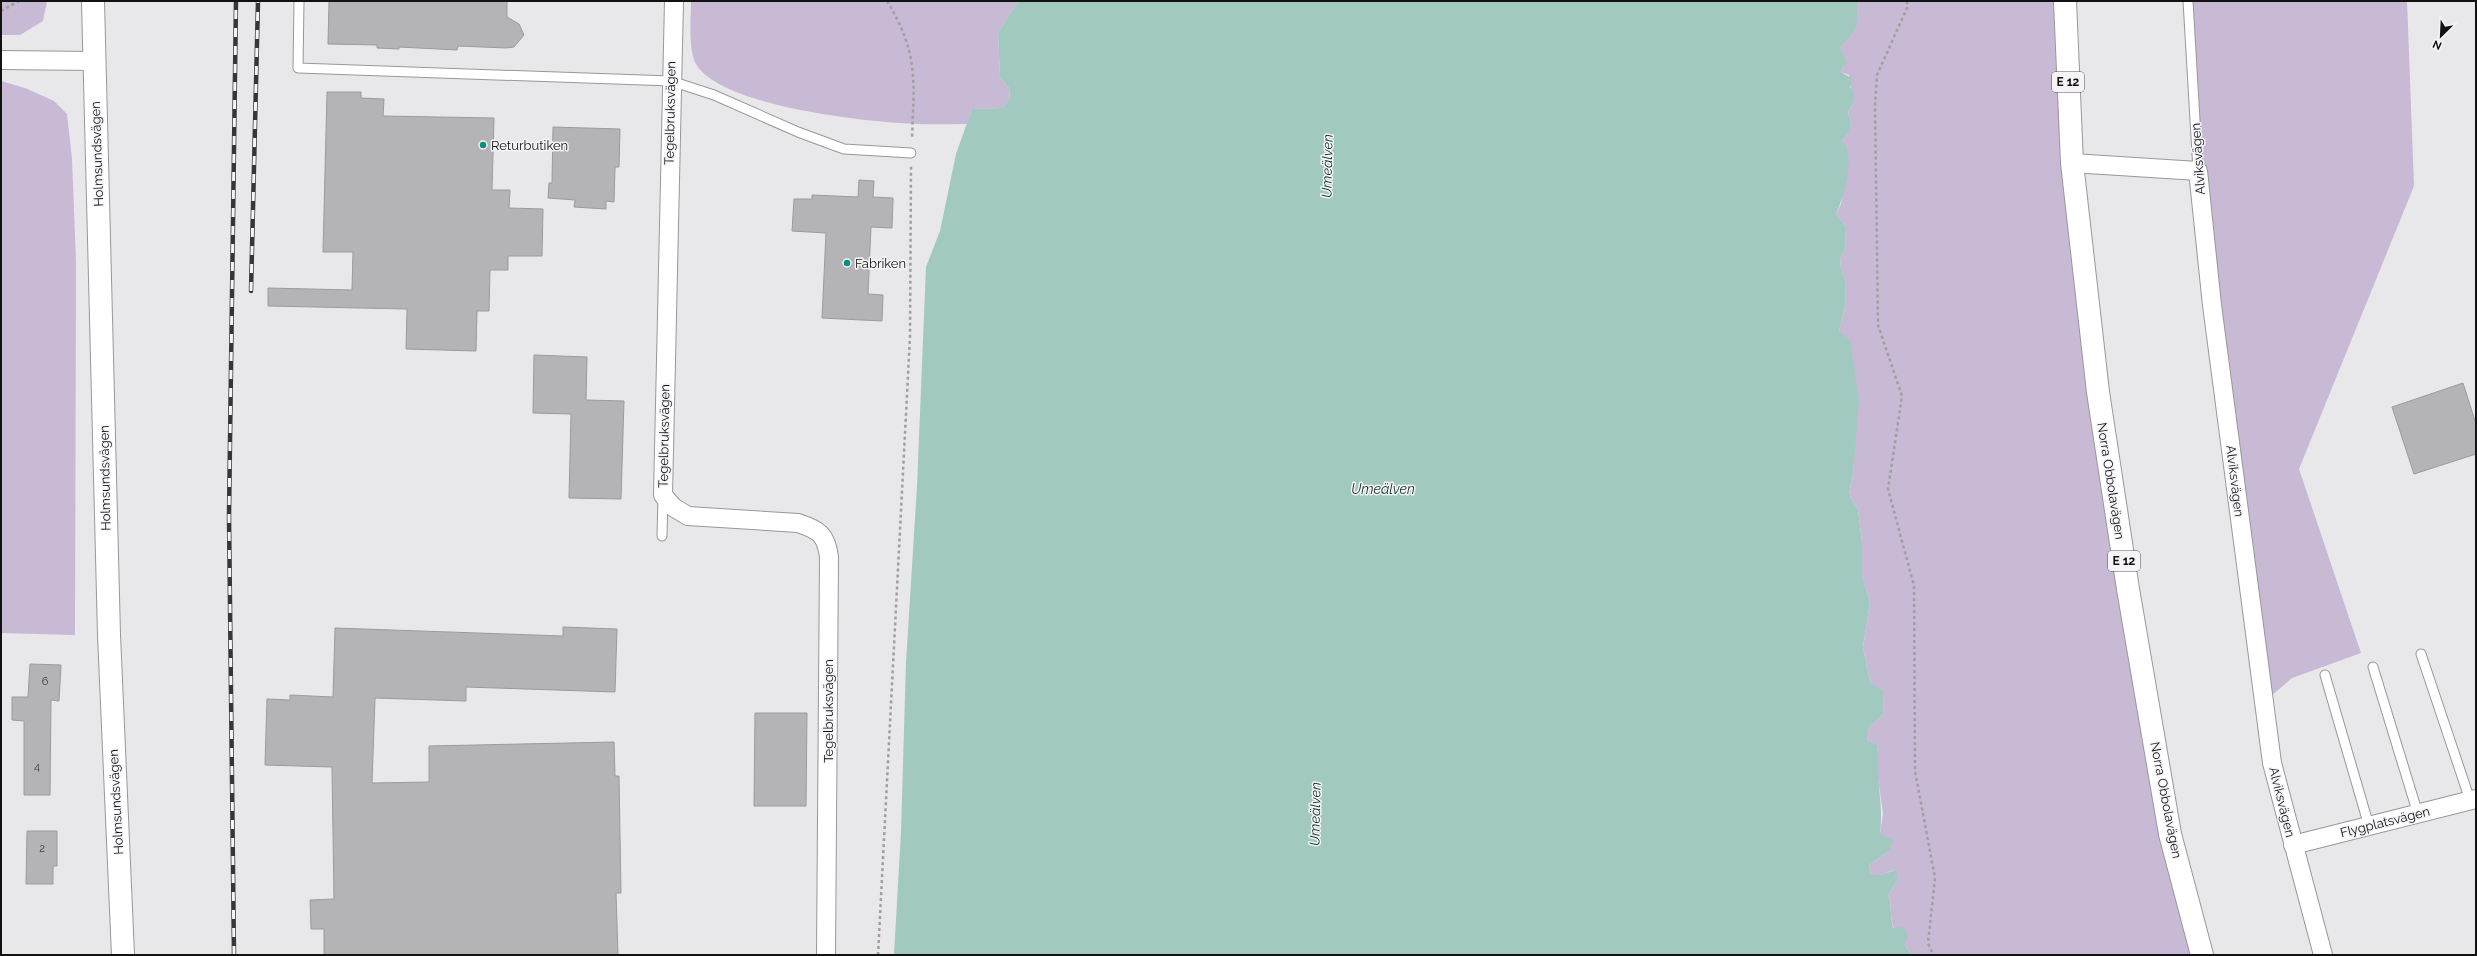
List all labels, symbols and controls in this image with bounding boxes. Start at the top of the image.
north arrow [2421,16,2461,56]
text: N [2431,37,2444,52]
street label: Tegelbruksvägen [662,61,678,165]
road number: E 12 [2052,72,2084,92]
street label: Holmsundsvägen [88,101,106,207]
street label: Alviksvägen [2188,123,2208,195]
water label: Umeälven [1318,134,1336,198]
place label: Returbutiken [491,138,568,153]
marker: Returbutiken [478,140,488,150]
place label: Fabriken [855,256,906,271]
marker: Fabriken [842,258,852,268]
street label: Tegelbruksvägen [656,384,672,488]
street label: Norra Obbolavägen [2094,421,2128,541]
street label: Holmsundsvägen [97,425,113,531]
street label: Alviksvägen [2223,444,2247,518]
water label: Umeälven [1351,481,1415,497]
road number: E 12 [2108,551,2140,571]
street label: Tegelbruksvägen [821,659,836,763]
house number: 6 [42,675,49,688]
street label: Norra Obbolavägen [2147,741,2185,859]
street label: Holmsundsvägen [106,749,126,855]
house number: 4 [34,760,40,773]
street label: Alviksvägen [2266,765,2298,839]
water label: Umeälven [1306,782,1324,846]
street label: Flygplatsvägen [2339,804,2431,840]
house number: 2 [39,842,45,855]

